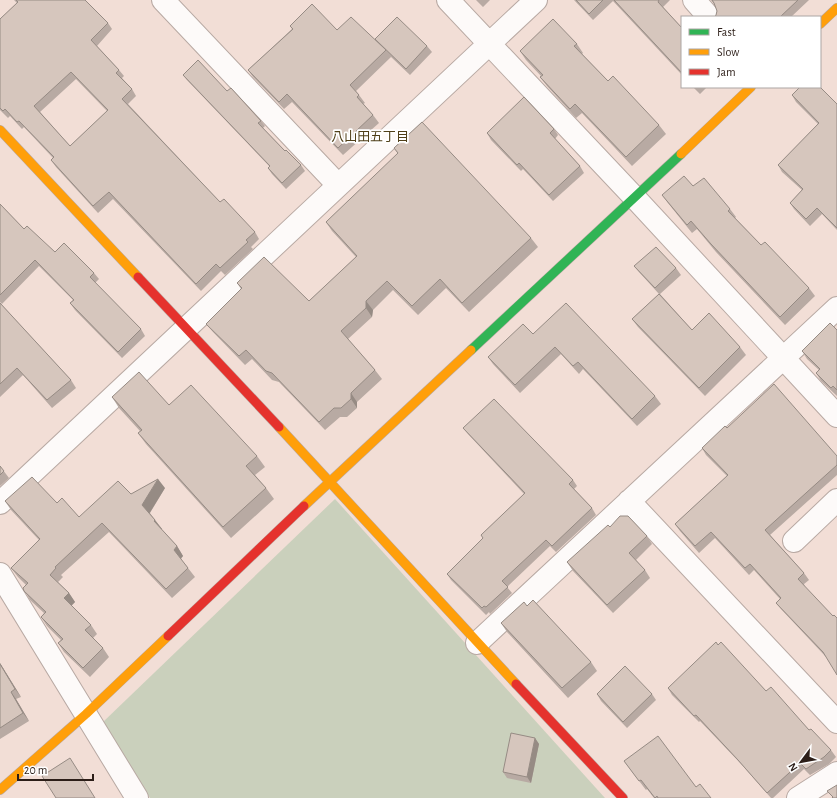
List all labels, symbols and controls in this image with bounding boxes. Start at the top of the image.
legend [681,16,821,88]
text: Fast [717,26,736,38]
text: Slow [717,46,739,58]
text: Jam [717,66,736,78]
district label: 八山田五丁目 [331,130,409,144]
north arrow [781,742,821,782]
scale bar [18,756,93,782]
text: N [786,761,800,773]
text: 20 m [24,764,47,776]

